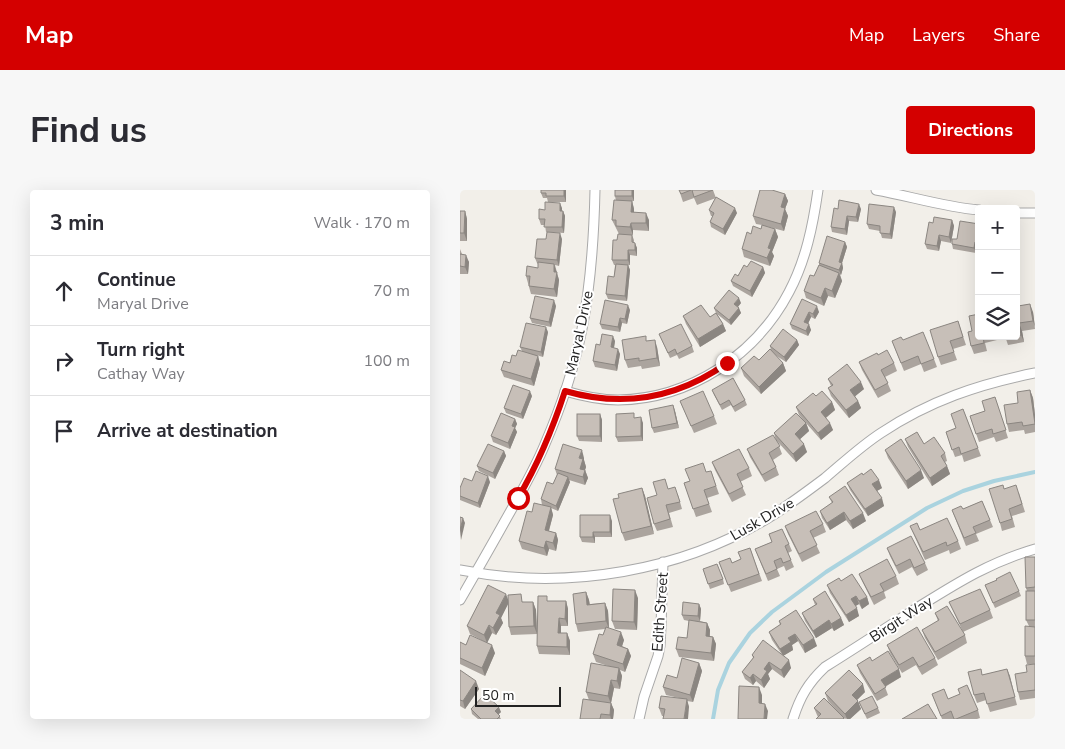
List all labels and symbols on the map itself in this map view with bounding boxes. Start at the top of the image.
street label: Maryal Drive [560,289,598,377]
route end [716,352,739,375]
route start [507,487,530,510]
street label: Lusk Drive [726,493,798,545]
street label: Edith Street [647,571,673,652]
street label: Birgit Way [866,591,937,647]
scale bar [475,684,561,707]

